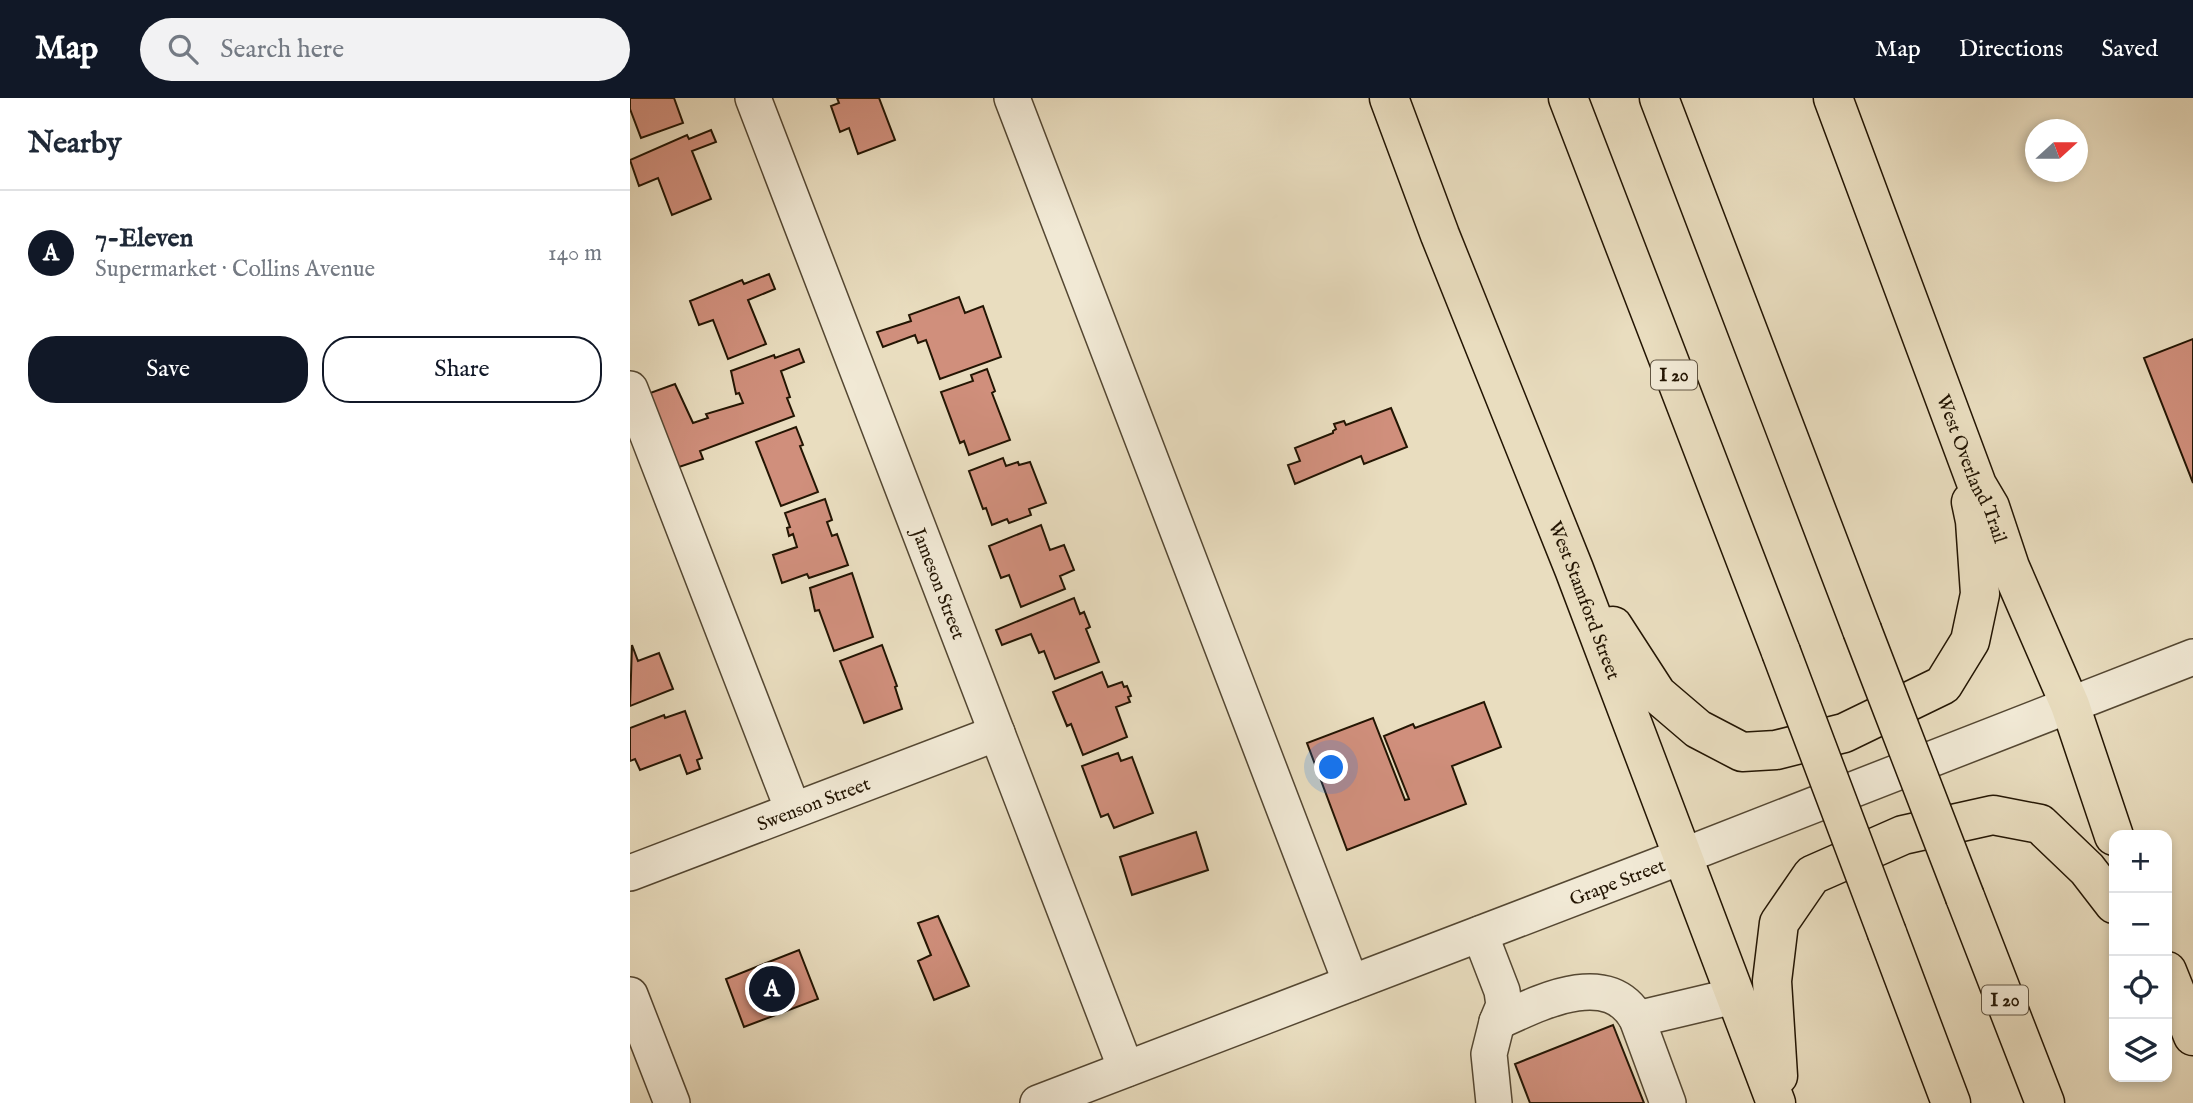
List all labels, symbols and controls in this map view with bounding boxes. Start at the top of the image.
search box [140,18,630,81]
text: Map [35,28,98,70]
icon: search [164,30,202,68]
text: Search here [220,33,344,66]
text: Map [1875,34,1921,65]
text: Directions [1959,34,2063,65]
text: Saved [2101,34,2158,65]
north arrow [2025,119,2088,182]
text: Nearby [28,125,121,163]
text: 7-Eleven [95,222,193,255]
text: A [43,239,59,268]
text: 140 m [548,239,602,268]
text: Supermarket · Collins Avenue [95,255,375,284]
button: Save [28,336,308,403]
button: Share [322,336,602,403]
road number: I 20 [1651,360,1697,390]
street label: West Overland Trail [1930,391,2011,547]
street label: West Stamford Street [1542,518,1625,684]
street label: Jameson Street [905,523,970,644]
your location [1314,750,1348,784]
street label: Swenson Street [754,772,874,837]
map controls [2109,830,2172,1082]
button: + [2109,830,2172,893]
street label: Grape Street [1566,854,1670,912]
button: − [2109,893,2172,956]
button: locate [2109,956,2172,1019]
pin: A [749,963,795,1015]
road number: I 20 [1982,986,2028,1015]
button: layers [2109,1019,2172,1082]

